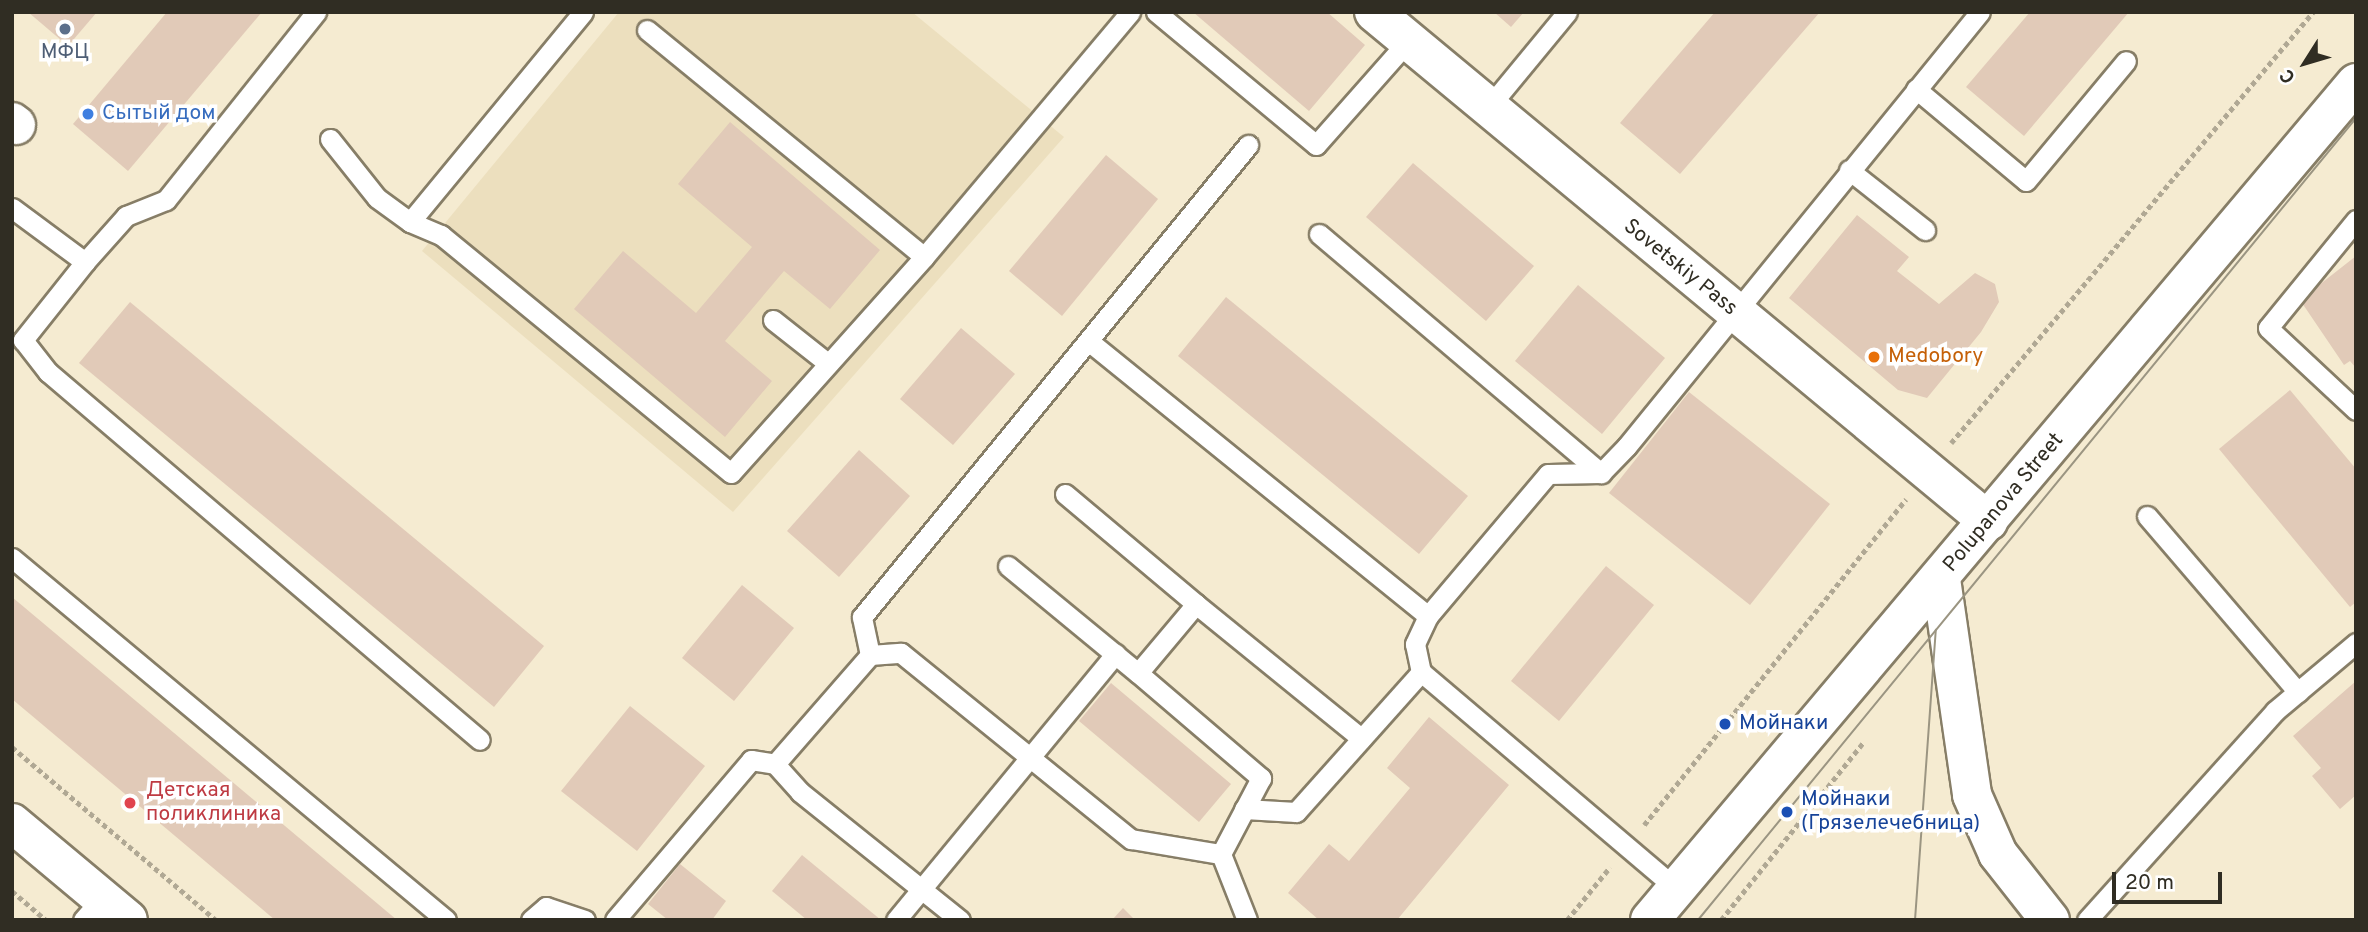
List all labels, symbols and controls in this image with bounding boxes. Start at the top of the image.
marker: МФЦ [57,21,73,37]
north arrow [2270,28,2340,98]
place label: МФЦ [41,40,89,66]
text: С [2275,64,2301,88]
place label: Сытый дом [102,101,215,127]
marker: Сытый дом [80,106,96,122]
street label: Sovetskiy Pass [1618,214,1742,322]
place label: Medobory [1888,344,1983,370]
marker: Medobory [1866,349,1882,365]
street label: Polupanova Street [1938,428,2070,578]
place label: Мойнаки [1739,711,1828,737]
marker: Мойнаки [1717,716,1733,732]
place label: Детская поликлиника [146,778,281,828]
place label: Мойнаки (Грязелечебница) [1801,787,1980,837]
marker: Детская поликлиника [120,793,140,813]
marker: Мойнаки (Грязелечебница) [1779,804,1795,820]
scale bar [2116,858,2226,902]
text: 20 m [2125,870,2174,897]

